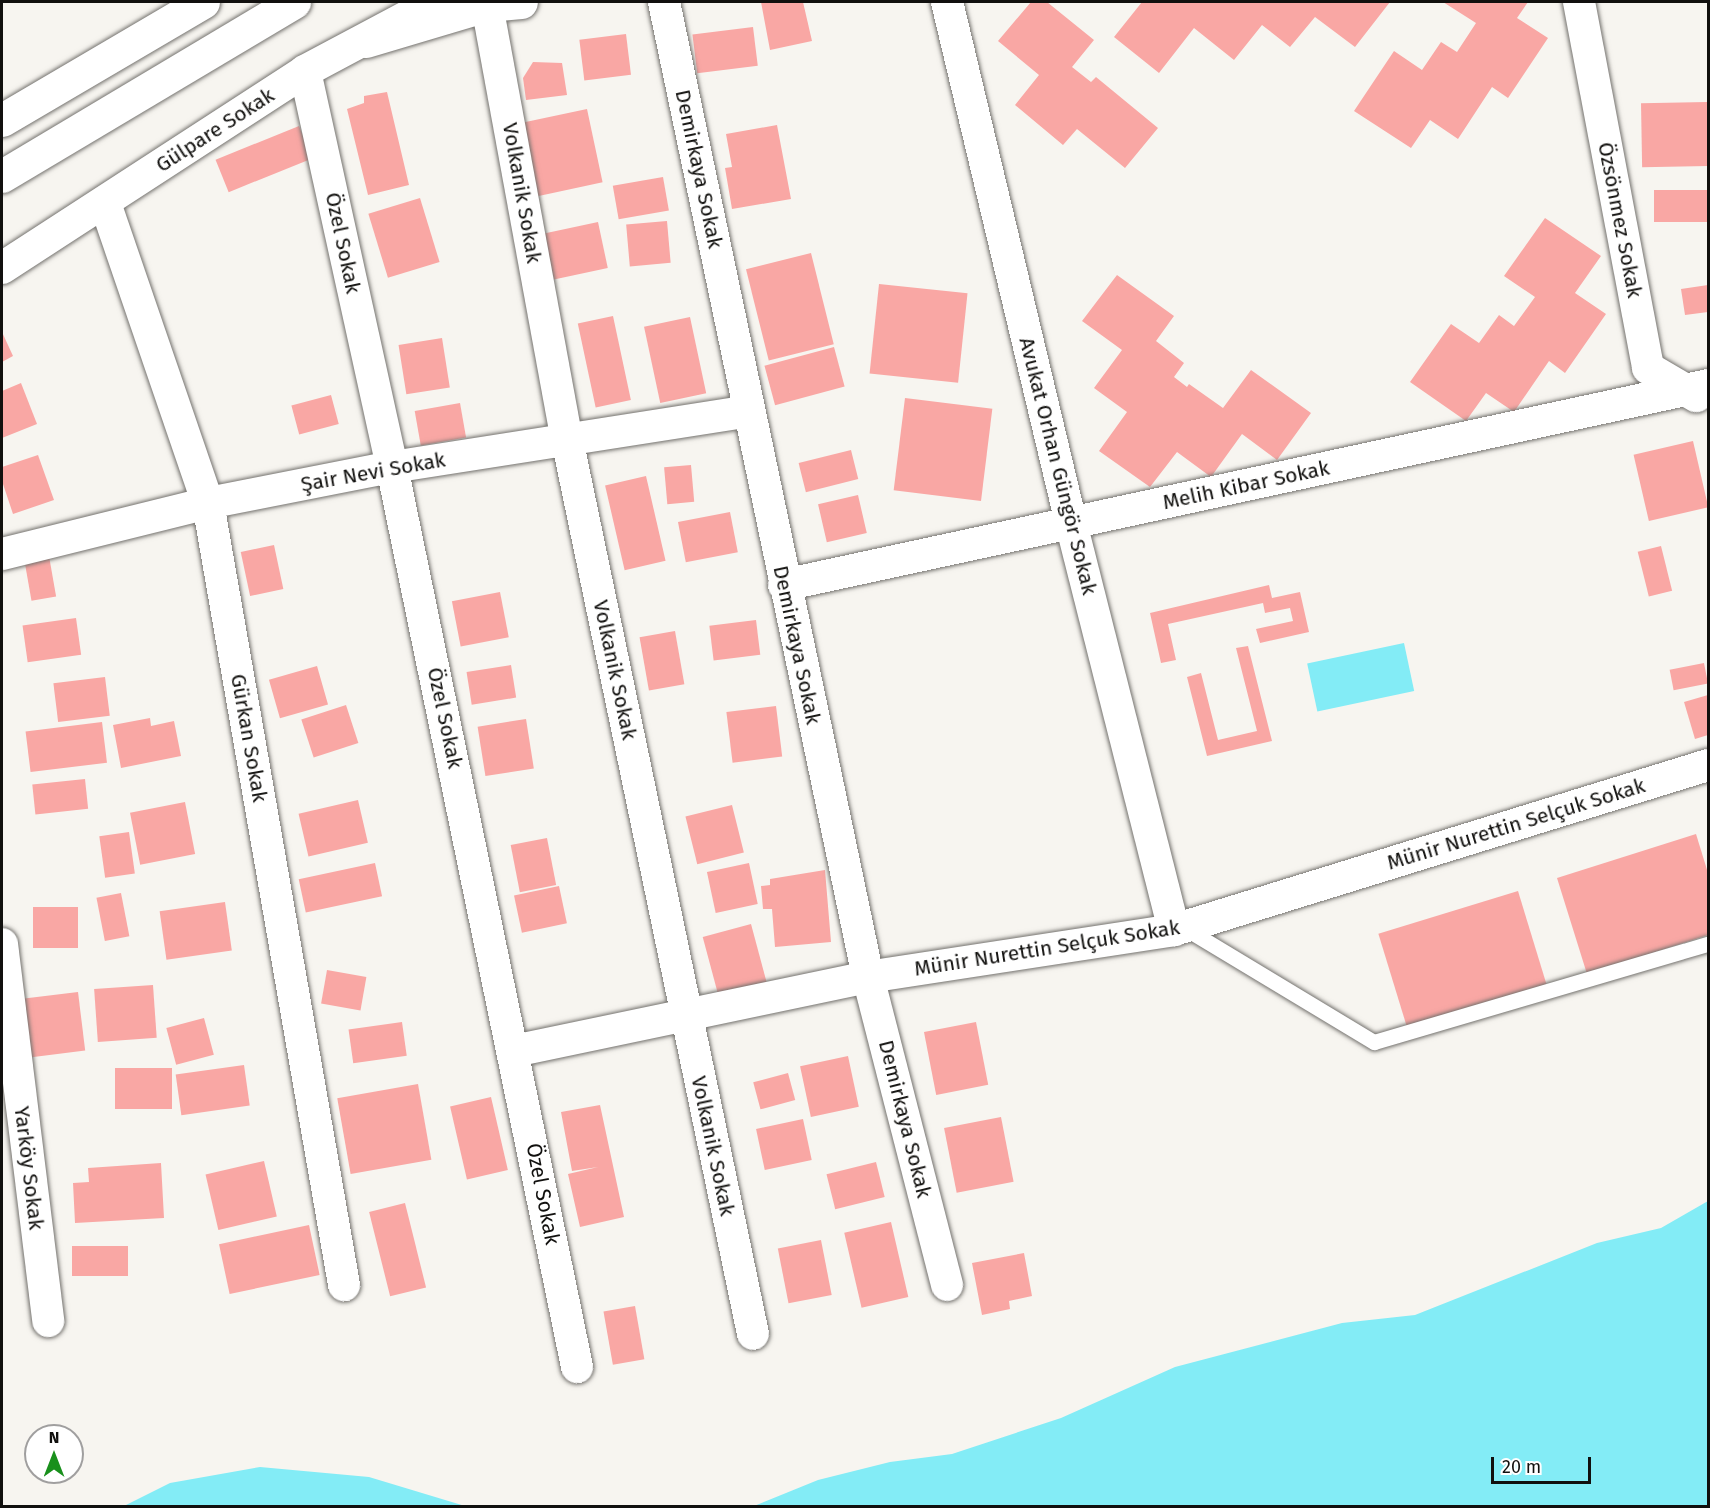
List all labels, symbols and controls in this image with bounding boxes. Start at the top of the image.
street label: Gülpare Sokak [151,82,279,178]
street label: Demirkaya Sokak [670,87,728,251]
street label: Volkanik Sokak [497,121,547,265]
street label: Özsönmez Sokak [1593,140,1647,300]
street label: Özel Sokak [320,190,366,296]
street label: Avukat Orhan Güngör Sokak [1014,335,1102,597]
street label: Şair Nevi Sokak [299,447,447,497]
street label: Melih Kibar Sokak [1160,455,1332,515]
street label: Demirkaya Sokak [768,563,826,727]
street label: Volkanik Sokak [588,598,642,742]
street label: Özel Sokak [422,665,468,771]
street label: Gürkan Sokak [225,672,273,804]
street label: Münir Nurettin Selçuk Sokak [1384,773,1648,875]
street label: Münir Nurettin Selçuk Sokak [912,915,1182,981]
street label: Demirkaya Sokak [873,1037,937,1201]
street label: Volkanik Sokak [686,1074,740,1218]
street label: Yarköy Sokak [9,1105,49,1231]
street label: Özel Sokak [521,1141,565,1247]
north arrow [24,1424,84,1484]
text: N [49,1428,59,1447]
scale bar [1494,1445,1594,1483]
text: 20 m [1502,1456,1541,1478]

